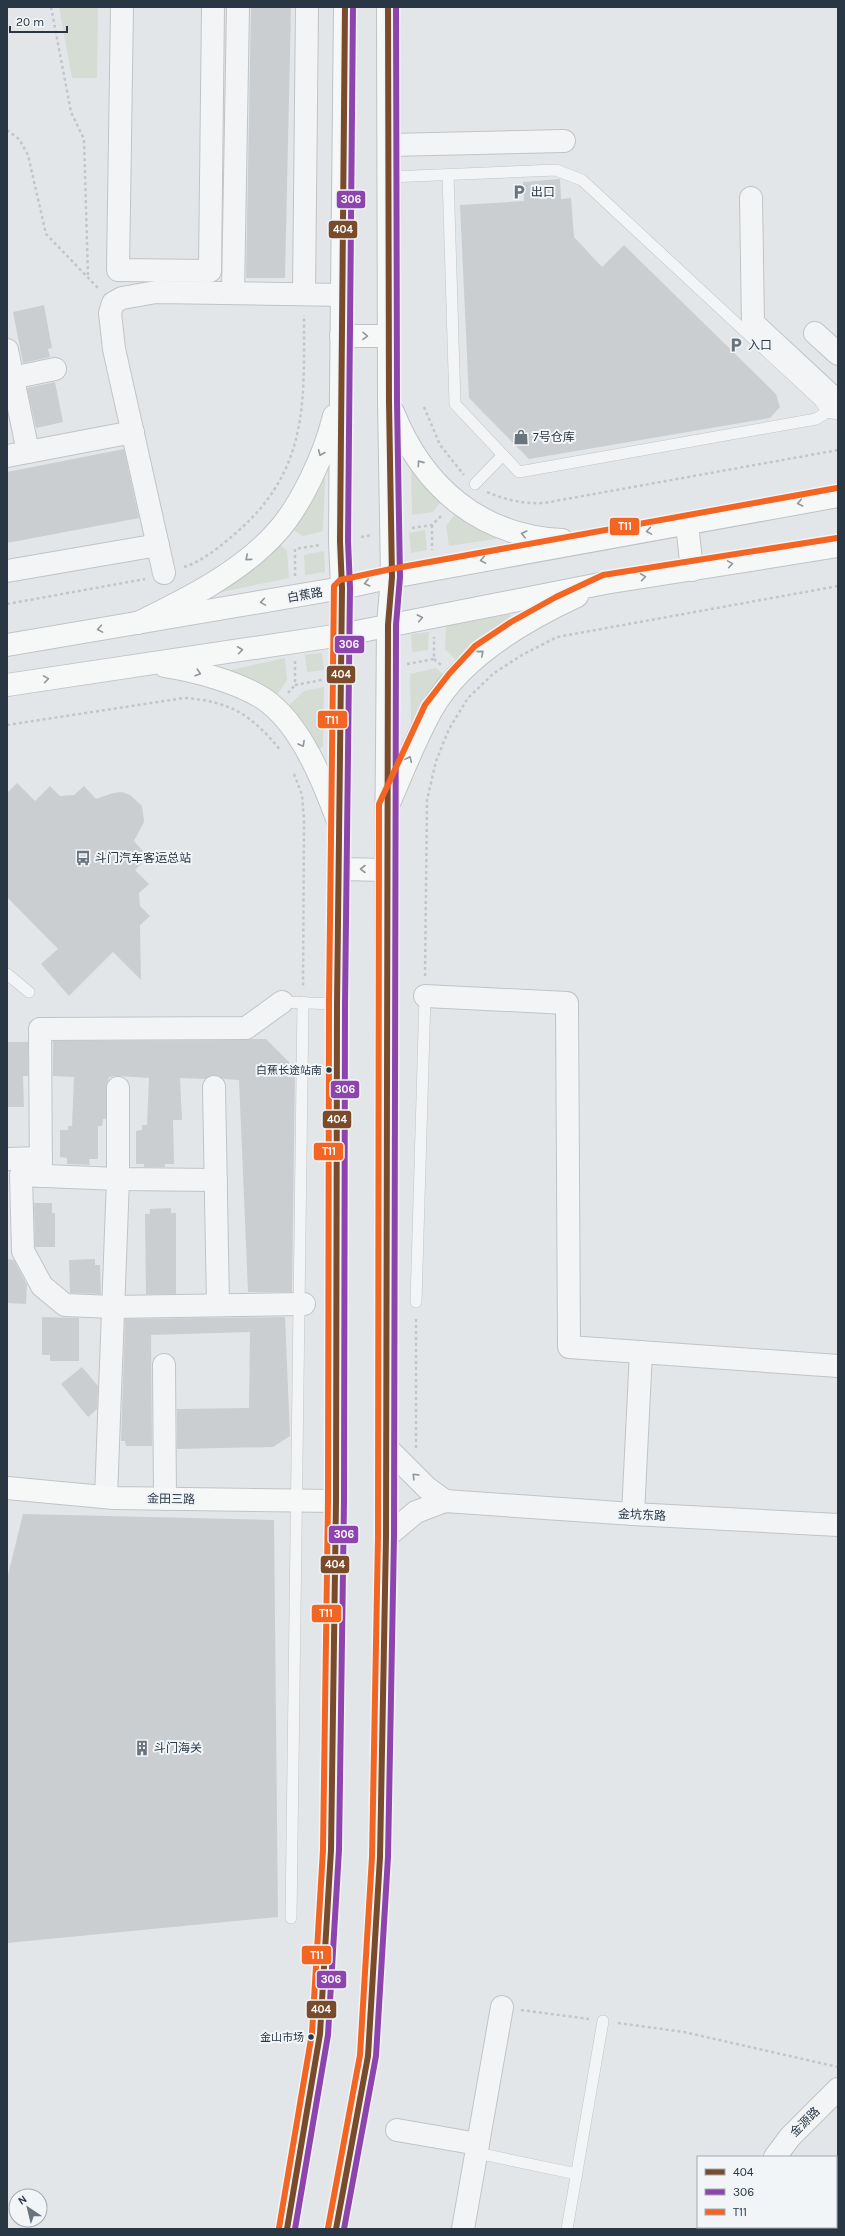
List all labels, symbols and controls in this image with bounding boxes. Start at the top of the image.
scale bar [10,8,67,34]
text: 20 m [16,15,44,29]
parking icon: 出口 [510,183,528,201]
place label: 出口 [531,185,555,199]
line badge: 306 [336,190,366,209]
text: 306 [341,193,362,206]
line badge: 404 [328,220,358,239]
text: 404 [333,223,353,236]
one-way arrow [362,332,368,340]
parking icon: 入口 [727,336,745,354]
place label: 入口 [748,338,772,352]
shop icon: 7号仓库 [512,428,530,446]
place label: 7号仓库 [533,430,575,444]
one-way arrow [318,450,326,457]
one-way arrow [418,460,425,467]
one-way arrow [797,498,803,507]
line badge: T11 [609,517,640,536]
text: T11 [618,520,632,533]
one-way arrow [646,526,652,535]
one-way arrow [521,531,528,539]
one-way arrow [245,554,252,561]
one-way arrow [480,556,487,564]
one-way arrow [727,560,733,569]
one-way arrow [640,573,646,582]
one-way arrow [364,578,370,586]
street label: 白蕉路 [286,585,324,605]
one-way arrow [260,597,266,606]
one-way arrow [417,615,423,623]
one-way arrow [97,624,103,633]
line badge: 306 [334,635,365,654]
text: 306 [339,638,360,651]
one-way arrow [237,646,243,655]
one-way arrow [477,650,484,657]
line badge: 404 [326,665,356,684]
one-way arrow [195,668,202,677]
text: 404 [331,668,351,681]
one-way arrow [42,675,49,684]
line badge: T11 [317,710,348,729]
text: T11 [325,714,339,727]
one-way arrow [297,740,304,748]
one-way arrow [404,755,412,763]
bus stop icon: 斗门汽车客运总站 [74,849,92,867]
place label: 斗门汽车客运总站 [95,851,191,865]
one-way arrow [360,865,366,873]
place label: 白蕉长途站南 [256,1064,322,1077]
marker: 白蕉长途站南 [324,1065,334,1075]
line badge: 306 [330,1080,360,1099]
text: 306 [335,1083,356,1096]
line badge: 404 [322,1110,352,1129]
text: 404 [327,1113,347,1126]
line badge: T11 [313,1142,344,1161]
text: T11 [322,1145,336,1158]
one-way arrow [413,1473,420,1481]
street label: 金田三路 [147,1492,195,1506]
street label: 金坑东路 [618,1507,666,1523]
line badge: 306 [328,1525,359,1544]
text: 306 [334,1528,355,1541]
line badge: 404 [320,1555,350,1574]
text: 404 [325,1558,345,1571]
line badge: T11 [311,1604,342,1623]
text: T11 [319,1607,333,1620]
building icon: 斗门海关 [133,1739,151,1757]
place label: 斗门海关 [154,1741,202,1755]
line badge: T11 [301,1945,332,1965]
text: T11 [310,1949,324,1962]
line badge: 306 [316,1970,347,1989]
text: 306 [321,1973,342,1986]
line badge: 404 [306,2000,337,2019]
text: 404 [311,2003,331,2016]
place label: 金山市场 [260,2031,304,2044]
marker: 金山市场 [306,2032,316,2042]
street label: 金源路 [787,2104,823,2140]
legend [697,2156,837,2228]
text: 404 [733,2165,754,2179]
text: 306 [733,2185,754,2199]
north arrow [8,2188,48,2228]
text: N [16,2193,30,2208]
text: T11 [733,2205,747,2219]

